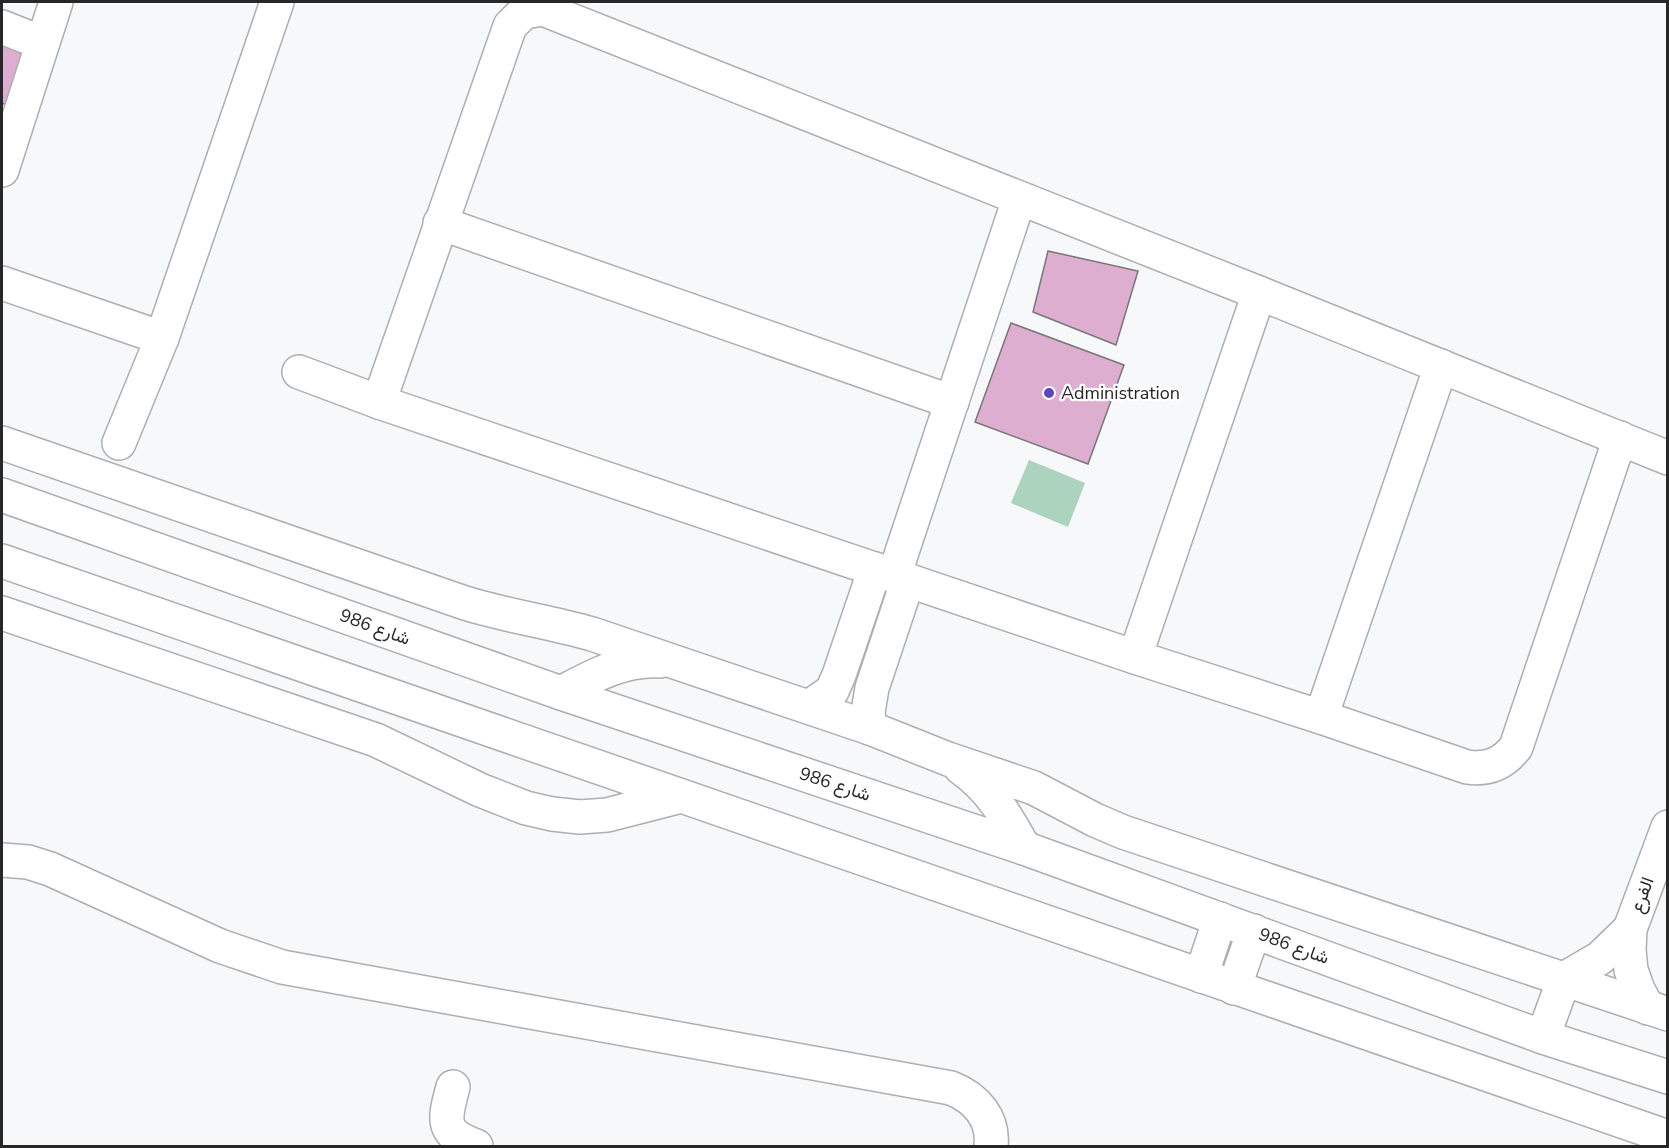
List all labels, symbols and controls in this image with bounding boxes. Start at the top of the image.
place label: Administration [1061,381,1180,405]
marker: Administration [1042,386,1056,400]
street label: شارع 986 [336,603,414,651]
street label: شارع 986 [796,761,874,807]
street label: الفرع [1624,874,1660,916]
street label: شارع 986 [1255,922,1333,970]

